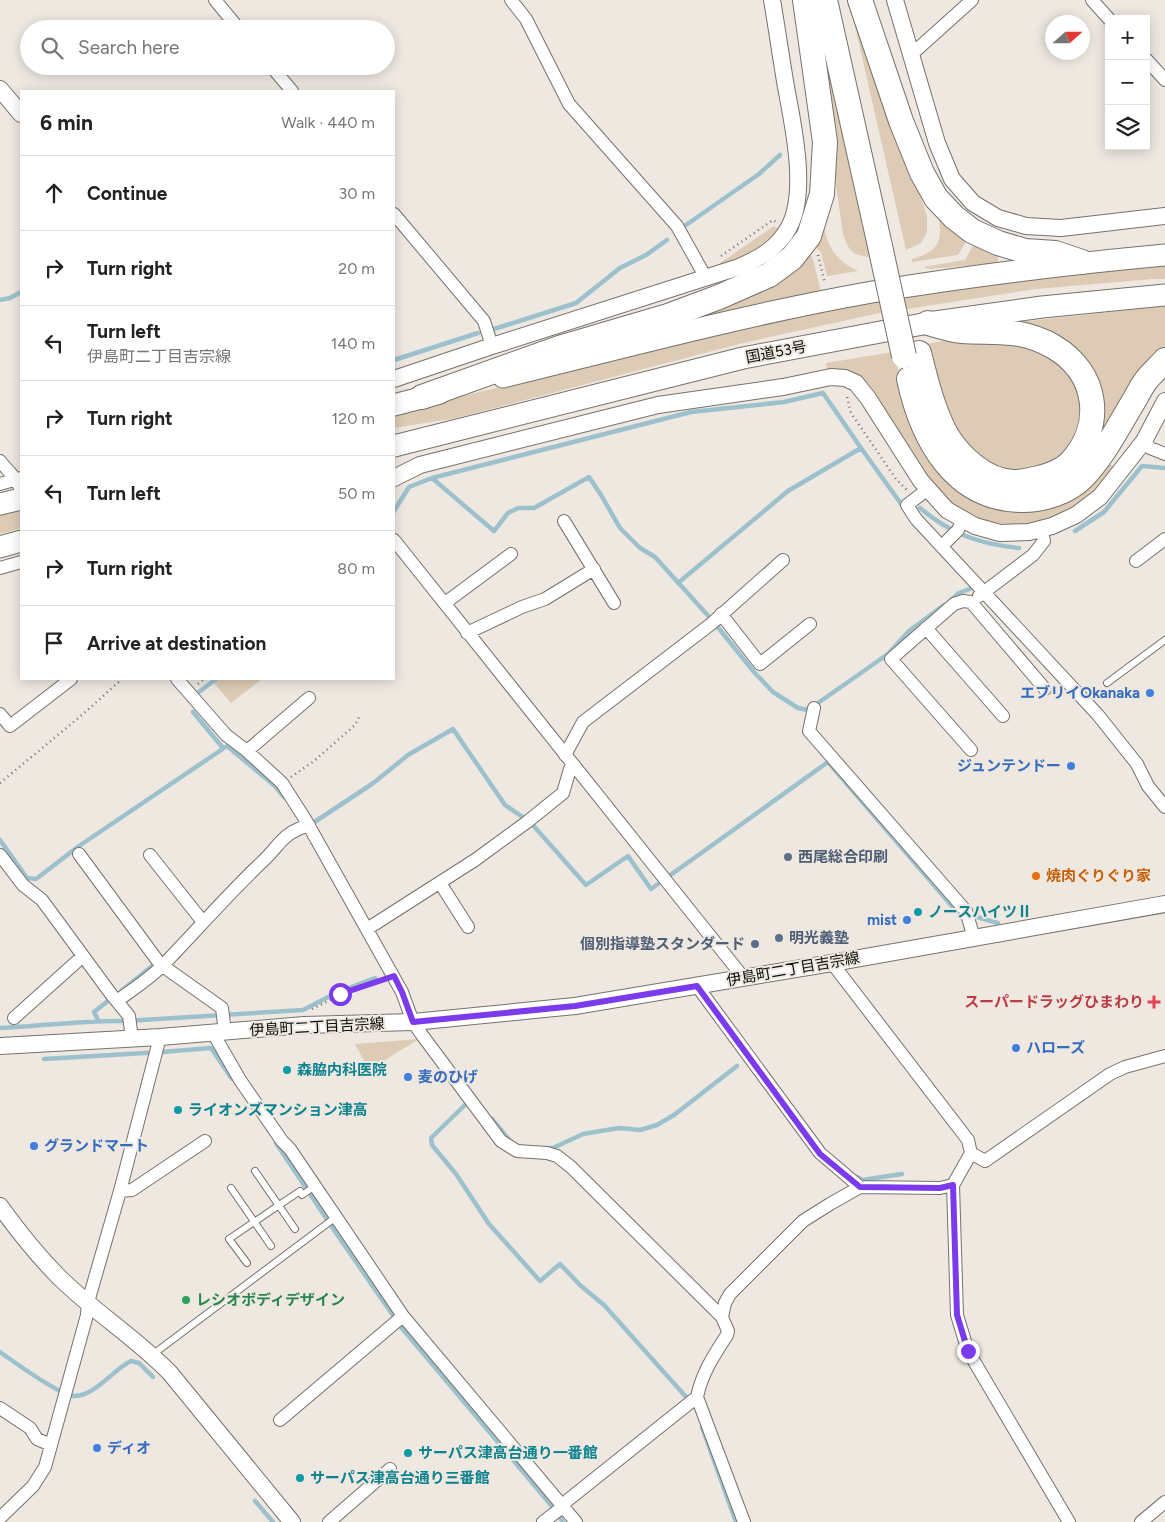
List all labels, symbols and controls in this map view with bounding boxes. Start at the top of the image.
north arrow [1045,15,1090,60]
map controls [1105,15,1150,150]
button: + [1105,15,1150,60]
search box [20,20,395,75]
icon: search [38,34,66,62]
text: Search here [78,36,180,59]
button: − [1105,60,1150,105]
button: layers [1105,105,1150,150]
text: 6 min [40,110,93,135]
text: Walk · 440 m [281,113,375,132]
icon: ahead [40,179,68,207]
text: Continue [87,182,167,205]
text: 30 m [338,184,375,203]
icon: right [40,254,68,282]
text: Turn right [87,257,173,280]
text: 20 m [338,259,375,278]
text: Turn left [87,320,161,343]
icon: left [40,329,68,357]
text: 140 m [331,334,375,353]
street label: 国道53号 [744,337,808,367]
text: 伊島町二丁目吉宗線 [87,347,231,366]
icon: right [40,404,68,432]
text: Turn right [87,407,173,430]
text: 120 m [332,409,375,428]
icon: left [40,479,68,507]
text: Turn left [87,482,161,505]
text: 50 m [338,484,375,503]
icon: right [40,554,68,582]
text: Turn right [87,557,173,580]
text: 80 m [337,559,375,578]
icon: arrive [40,629,68,657]
text: Arrive at destination [87,632,266,655]
place label: エブリイOkanaka [1020,684,1140,702]
marker: エブリイOkanaka [1144,687,1156,699]
place label: ジュンテンドー [957,757,1061,775]
marker: ジュンテンドー [1065,760,1077,772]
place label: 西尾総合印刷 [798,848,888,866]
marker: 西尾総合印刷 [782,851,794,863]
place label: 焼肉ぐりぐり家 [1046,867,1151,885]
marker: 焼肉ぐりぐり家 [1030,870,1042,882]
place label: ノースハイツⅡ [928,903,1032,921]
marker: ノースハイツⅡ [912,906,924,918]
place label: mist [867,911,897,929]
marker: mist [901,914,913,926]
place label: 明光義塾 [789,929,849,947]
marker: 明光義塾 [773,932,785,944]
place label: 個別指導塾スタンダード [580,935,745,953]
marker: 個別指導塾スタンダード [749,938,761,950]
street label: 伊島町二丁目吉宗線 [725,948,861,990]
route start [329,983,352,1006]
place label: スーパードラッグひまわり [964,993,1144,1011]
marker: スーパードラッグひまわり [1148,996,1160,1008]
street label: 伊島町二丁目吉宗線 [249,1014,385,1040]
place label: ハローズ [1026,1039,1085,1057]
marker: ハローズ [1010,1042,1022,1054]
place label: 森脇内科医院 [297,1061,387,1079]
marker: 森脇内科医院 [281,1064,293,1076]
place label: 麦のひげ [418,1068,478,1086]
marker: 麦のひげ [402,1071,414,1083]
place label: ライオンズマンション津高 [188,1101,368,1119]
marker: ライオンズマンション津高 [172,1104,184,1116]
place label: グランドマート [44,1137,149,1155]
marker: グランドマート [28,1140,40,1152]
place label: レシオボディデザイン [196,1291,345,1309]
marker: レシオボディデザイン [180,1294,192,1306]
route end [957,1340,980,1363]
place label: ディオ [107,1439,151,1457]
marker: ディオ [91,1442,103,1454]
place label: サーパス津高台通り一番館 [418,1444,598,1462]
marker: サーパス津高台通り一番館 [402,1447,414,1459]
place label: サーパス津高台通り三番館 [310,1469,490,1487]
marker: サーパス津高台通り三番館 [294,1472,306,1484]

